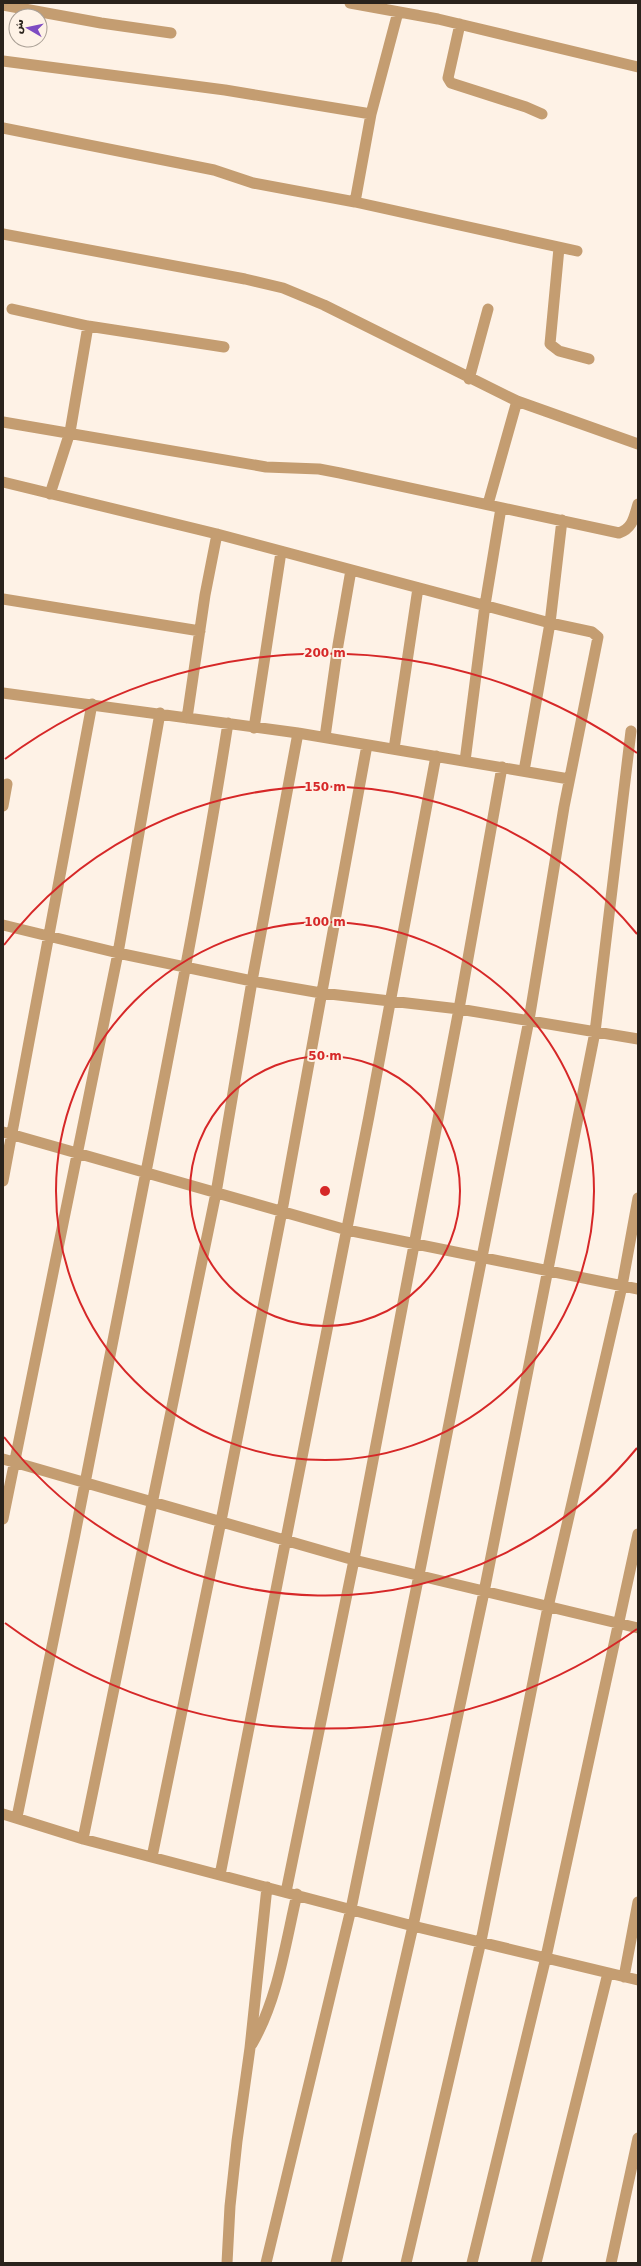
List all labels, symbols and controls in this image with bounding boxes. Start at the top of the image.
north arrow [8,8,48,48]
text: ش [11,18,26,35]
text: 200 m [304,646,346,660]
text: 150 m [304,780,346,794]
text: 100 m [304,915,346,929]
text: 50 m [308,1049,342,1063]
centre of rings [318,1184,332,1198]

